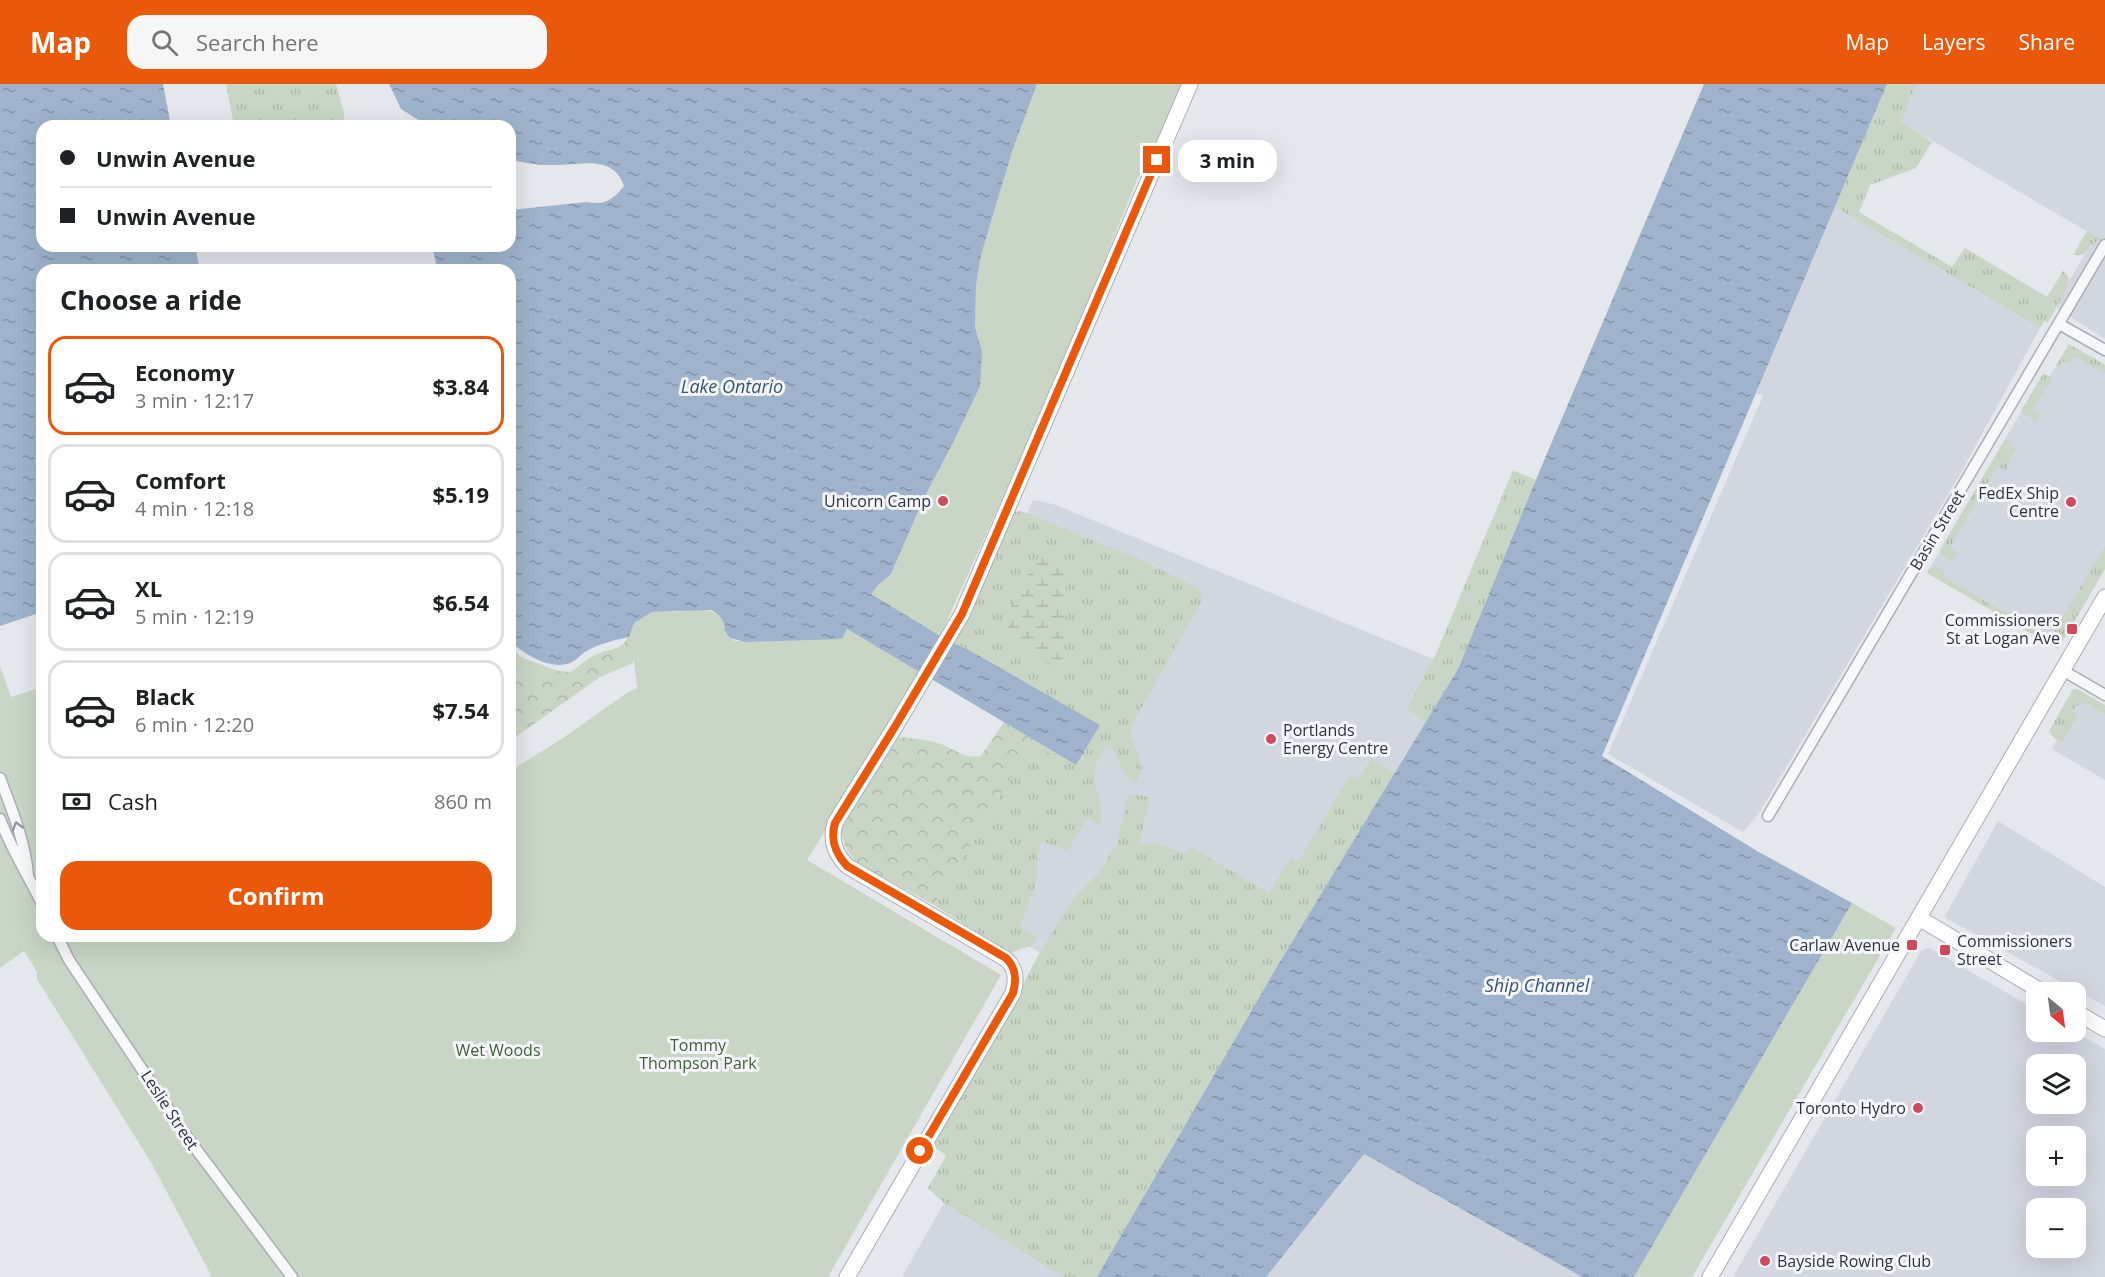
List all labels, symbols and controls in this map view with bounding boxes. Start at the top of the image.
search box [127,15,547,69]
text: Map [30,23,91,61]
icon: search [148,26,181,59]
text: Search here [196,27,319,57]
text: Map [1846,28,1889,56]
text: Layers [1922,28,1986,56]
text: Share [2019,28,2075,56]
callout: 3 min [1178,139,1277,181]
text: Unwin Avenue [96,143,255,173]
route end [1143,146,1170,173]
text: 3 min [1200,147,1255,174]
text: Unwin Avenue [96,201,255,231]
text: Choose a ride [60,281,242,318]
text: Economy [135,357,234,387]
icon: car [63,359,117,413]
text: $3.84 [432,371,489,401]
water label: Lake Ontario [681,374,783,398]
text: 3 min · 12:17 [135,387,254,414]
text: Comfort [135,465,226,495]
icon: car [63,467,117,521]
text: $5.19 [432,479,489,509]
place label: FedEx Ship Centre [1978,482,2059,522]
street label: Basin Street [1905,486,1970,574]
place label: Unicorn Camp [824,490,931,512]
marker: Unicorn Camp [936,494,950,508]
text: 4 min · 12:18 [135,495,254,522]
marker: FedEx Ship Centre [2064,495,2078,509]
text: XL [135,573,162,603]
icon: car [63,575,117,629]
text: $6.54 [432,587,489,617]
text: 5 min · 12:19 [135,603,254,630]
place label: Commissioners St at Logan Ave [1945,609,2060,649]
marker: Commissioners St at Logan Ave [2065,622,2079,636]
text: Black [135,681,195,711]
icon: car [63,683,117,737]
text: $7.54 [432,695,489,725]
text: 6 min · 12:20 [135,711,254,738]
place label: Portlands Energy Centre [1283,719,1388,759]
marker: Portlands Energy Centre [1264,732,1278,746]
icon: cash [60,785,93,818]
text: Cash [108,786,158,816]
text: 860 m [434,788,492,815]
one-way arrow [12,821,25,831]
button: Confirm [60,861,492,930]
place label: Commissioners Street [1957,930,2072,970]
place label: Carlaw Avenue [1789,934,1900,956]
marker: Carlaw Avenue [1905,938,1919,952]
marker: Commissioners Street [1938,943,1952,957]
water label: Ship Channel [1485,973,1590,997]
north arrow [2026,982,2086,1042]
map controls [2026,982,2086,1258]
park label: Tommy Thompson Park [639,1034,757,1074]
park label: Wet Woods [455,1039,541,1061]
button: layers [2026,1054,2086,1114]
street label: Leslie Street [136,1066,204,1154]
place label: Toronto Hydro [1796,1097,1906,1119]
marker: Toronto Hydro [1911,1101,1925,1115]
button: + [2026,1126,2086,1186]
route start [906,1137,933,1164]
button: − [2026,1198,2086,1258]
place label: Bayside Rowing Club [1777,1250,1931,1272]
marker: Bayside Rowing Club [1758,1254,1772,1268]

